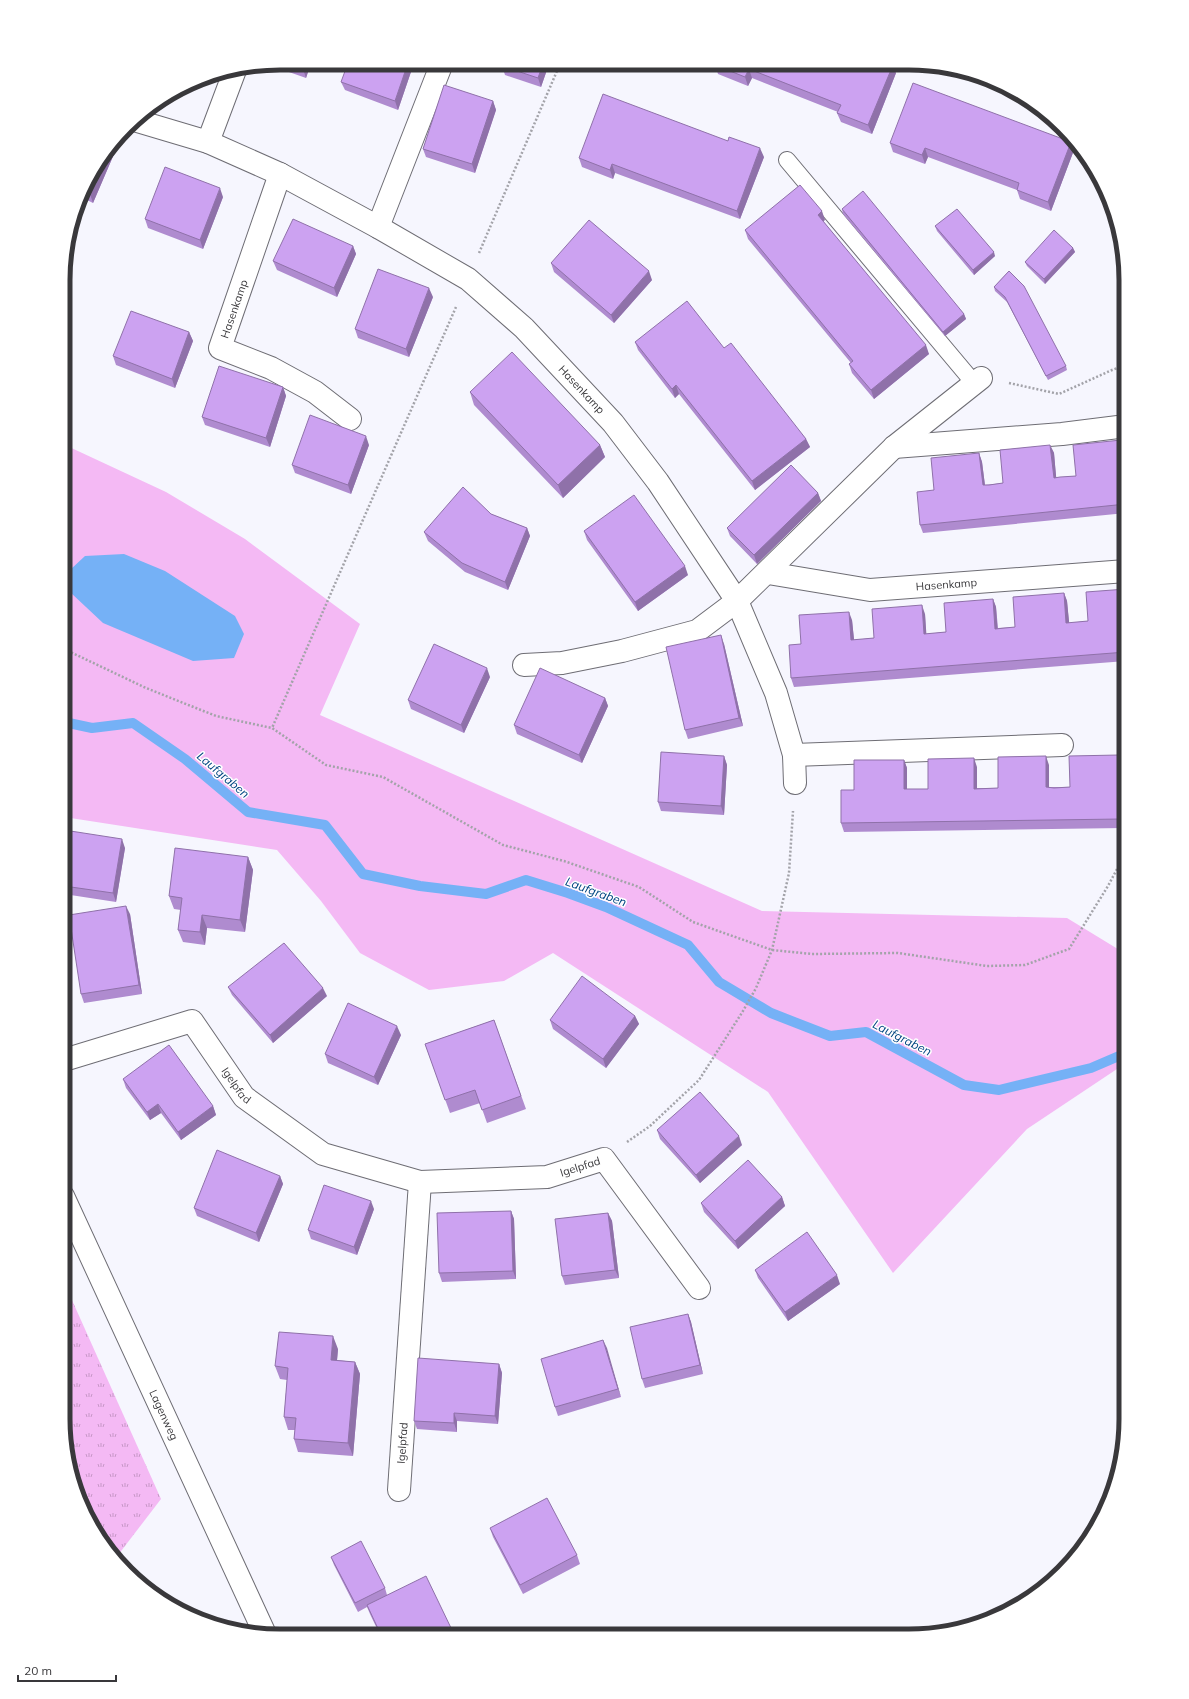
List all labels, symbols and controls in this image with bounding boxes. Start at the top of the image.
street label: Hasenkamp [217,277,251,340]
street label: Hasenkamp [555,362,608,417]
street label: Hasenkamp [915,575,978,594]
water label: Laufgraben [194,748,253,801]
water label: Laufgraben [564,874,629,910]
water label: Laufgraben [870,1016,934,1059]
street label: Igelpfad [219,1064,254,1107]
street label: Igelpfad [558,1154,602,1180]
street label: Lagenweg [146,1388,182,1442]
street label: Igelpfad [394,1422,411,1464]
scale bar [18,1657,116,1683]
text: 20 m [24,1663,52,1678]

